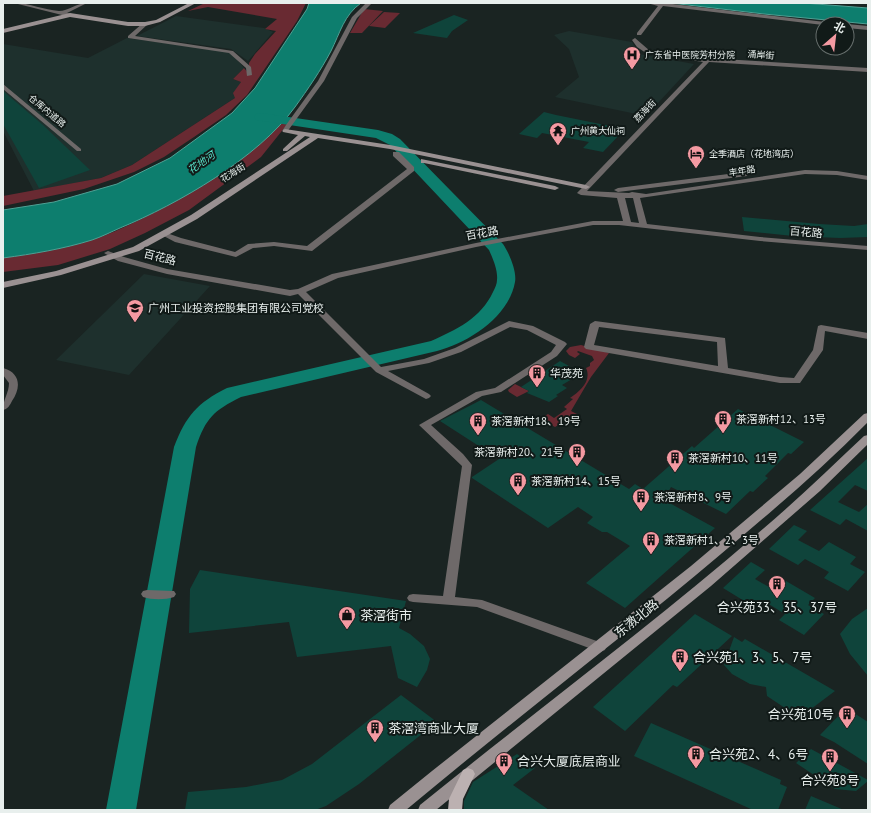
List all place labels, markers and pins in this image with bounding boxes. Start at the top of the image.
hospital icon: 广东省中医院芳村分院 [622,45,642,70]
place label: 广东省中医院芳村分院 [645,49,735,60]
temple icon: 广州黄大仙祠 [548,121,568,146]
place label: 广州黄大仙祠 [571,125,625,136]
hotel icon: 全季酒店（花地湾店） [686,144,706,169]
place label: 全季酒店（花地湾店） [709,148,799,159]
school or university icon: 广州工业投资控股集团有限公司党校 [125,298,145,323]
place label: 广州工业投资控股集团有限公司党校 [148,301,324,315]
building icon: 华茂苑 [527,363,547,388]
place label: 华茂苑 [550,366,583,380]
building icon: 茶滘新村12、13号 [713,409,733,434]
building icon: 茶滘新村18、19号 [468,411,488,436]
place label: 茶滘新村12、13号 [736,412,826,426]
place label: 茶滘新村18、19号 [491,414,581,428]
building icon: 茶滘新村20、21号 [567,442,587,467]
place label: 茶滘新村20、21号 [474,445,564,459]
building icon: 茶滘新村10、11号 [665,448,685,473]
place label: 茶滘新村10、11号 [688,451,778,465]
building icon: 茶滘新村14、15号 [508,471,528,496]
place label: 茶滘新村14、15号 [531,474,621,488]
building icon: 茶滘新村8、9号 [631,487,651,512]
place label: 茶滘新村8、9号 [654,490,732,504]
building icon: 茶滘新村1、2、3号 [641,530,661,555]
place label: 茶滘新村1、2、3号 [664,533,759,547]
building icon: 合兴苑33、35、37号 [767,574,787,599]
place label: 合兴苑33、35、37号 [717,599,837,616]
shop icon: 茶滘街市 [337,605,357,630]
place label: 茶滘街市 [360,607,412,624]
building icon: 合兴苑1、3、5、7号 [670,647,690,672]
place label: 合兴苑1、3、5、7号 [693,649,812,666]
building icon: 合兴苑10号 [837,704,857,729]
place label: 合兴苑10号 [768,706,834,723]
building icon: 茶滘湾商业大厦 [365,718,385,743]
place label: 茶滘湾商业大厦 [388,720,479,737]
building icon: 合兴苑2、4、6号 [686,744,706,769]
place label: 合兴苑2、4、6号 [709,746,808,763]
building icon: 合兴苑8号 [820,747,840,772]
building icon: 合兴大厦底层商业 [494,751,514,776]
place label: 合兴大厦底层商业 [517,753,621,770]
place label: 合兴苑8号 [800,772,860,789]

